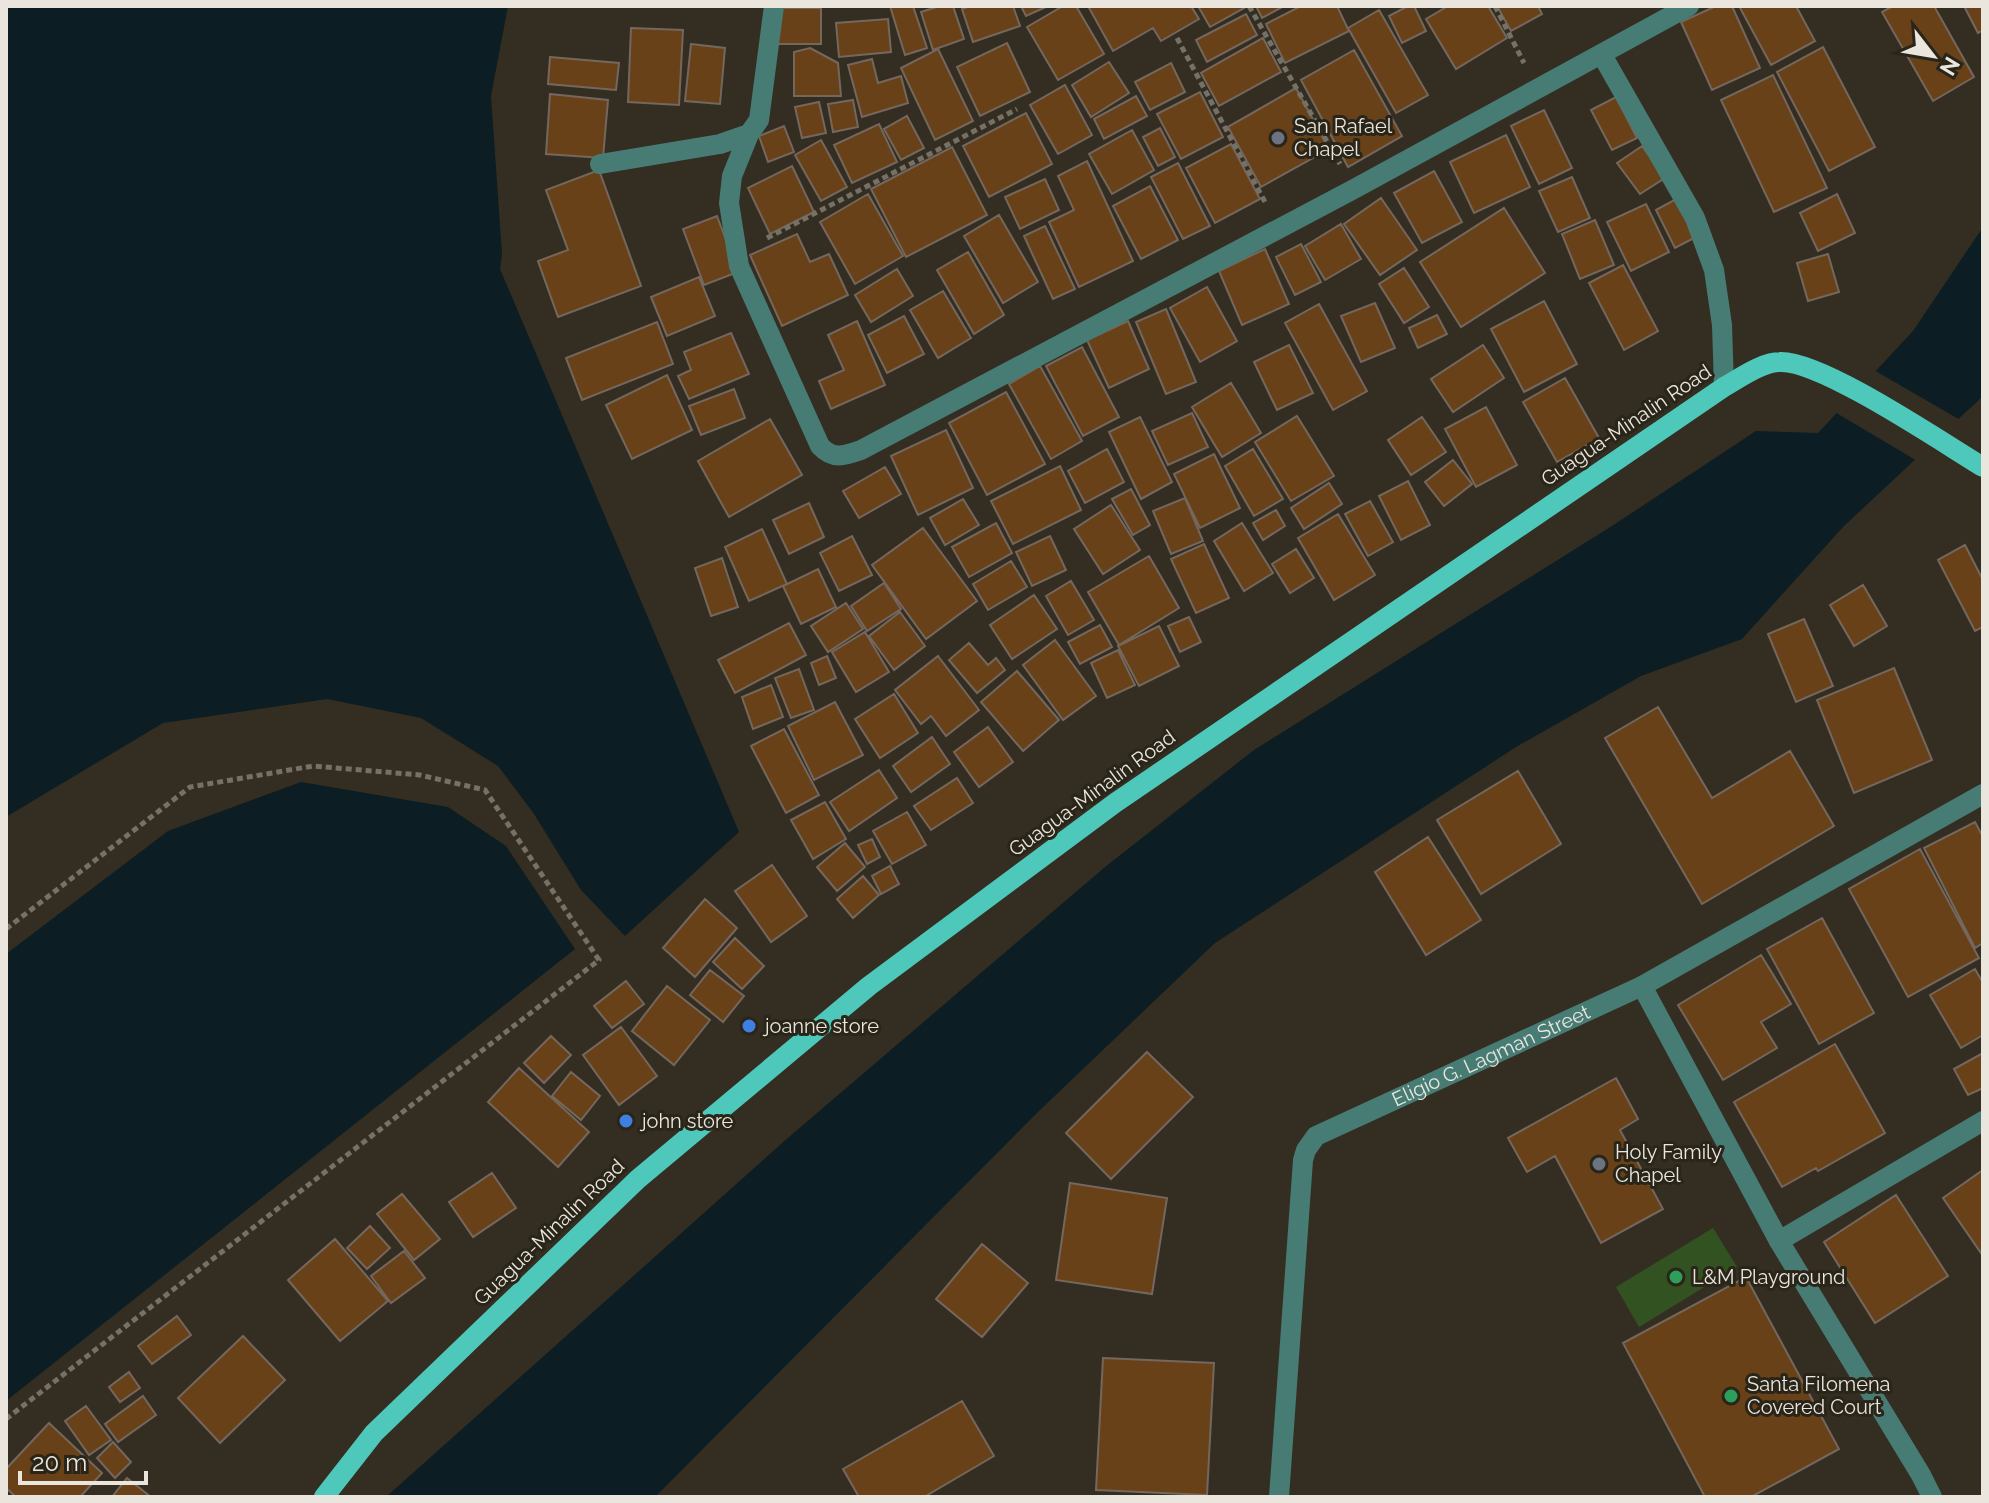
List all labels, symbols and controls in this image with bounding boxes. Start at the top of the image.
north arrow [1893,16,1973,96]
text: N [1935,52,1966,80]
place label: San Rafael Chapel [1294,114,1393,161]
marker: San Rafael Chapel [1269,129,1287,147]
street label: Guagua-Minalin Road [1537,359,1715,491]
street label: Guagua-Minalin Road [1004,725,1180,861]
street label: Eligio G. Lagman Street [1388,999,1594,1111]
place label: joanne store [762,1014,879,1038]
marker: joanne store [740,1017,758,1035]
place label: john store [639,1109,734,1133]
marker: john store [617,1112,635,1130]
place label: Holy Family Chapel [1615,1140,1722,1187]
street label: Guagua-Minalin Road [469,1154,629,1310]
marker: Holy Family Chapel [1590,1155,1608,1173]
place label: L&M Playground [1692,1265,1846,1289]
marker: L&M Playground [1667,1268,1685,1286]
place label: Santa Filomena Covered Court [1747,1372,1890,1419]
marker: Santa Filomena Covered Court [1722,1387,1740,1405]
scale bar [20,1435,146,1485]
text: 20 m [32,1448,87,1477]

